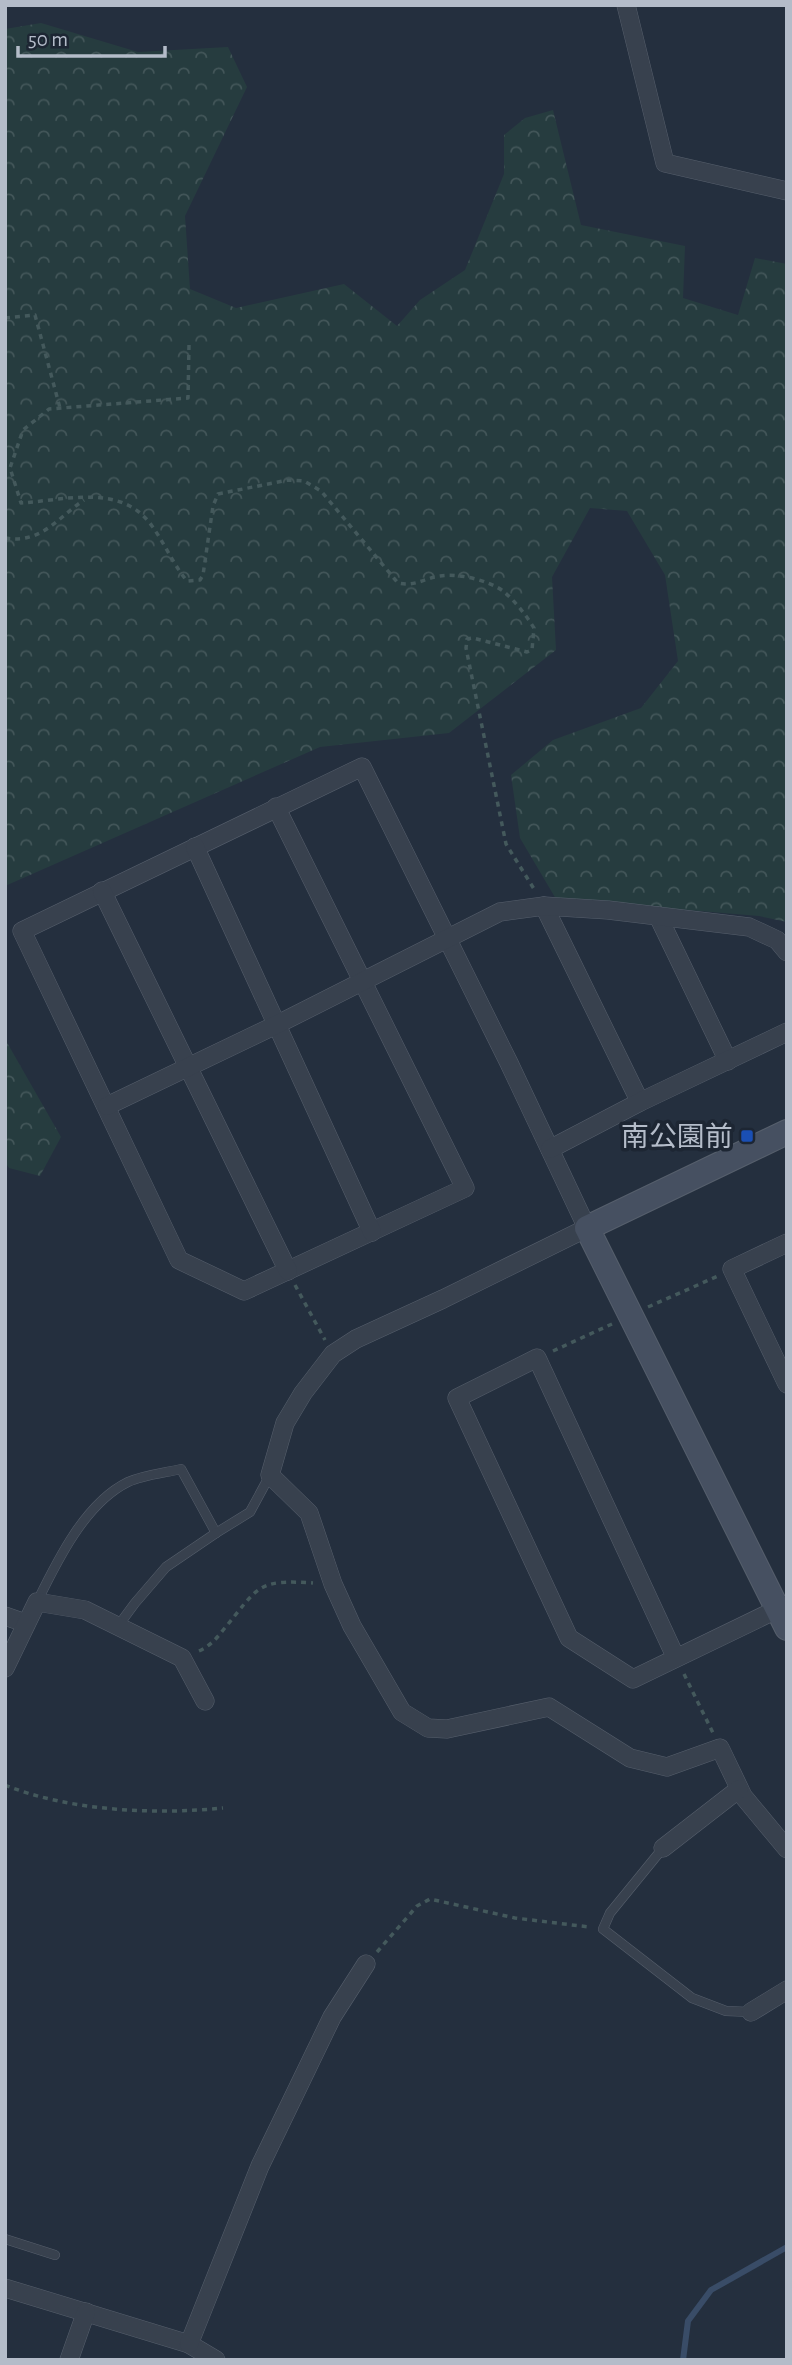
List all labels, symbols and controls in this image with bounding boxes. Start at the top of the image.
scale bar [18,14,164,58]
text: 50 m [28,29,68,50]
place label: 南公園前 [621,1122,733,1152]
marker: 南公園前 [739,1128,755,1144]

